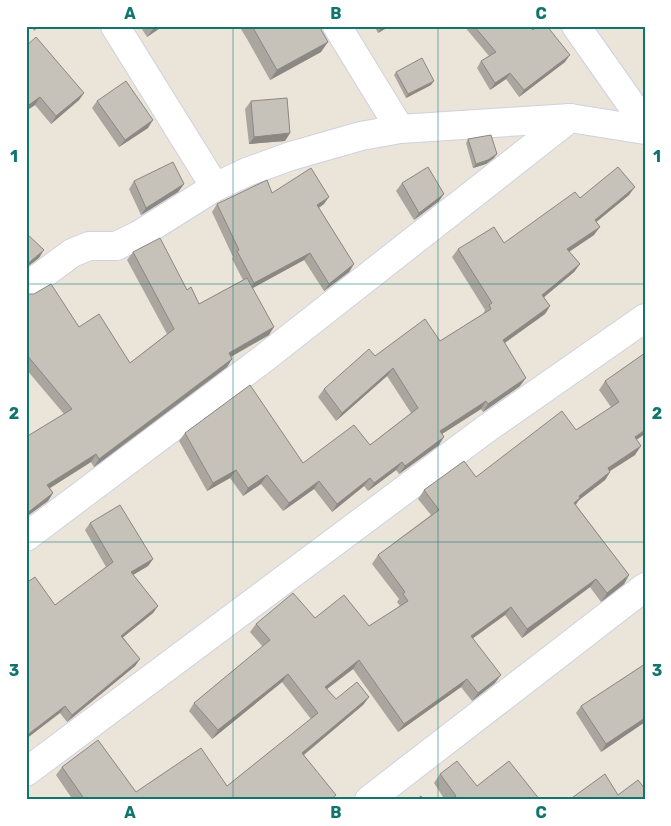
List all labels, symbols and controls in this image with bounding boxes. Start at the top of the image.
text: A [124,4,136,23]
text: B [330,4,342,23]
text: C [535,4,547,23]
text: 1 [10,147,18,166]
text: 1 [653,147,661,166]
text: 2 [9,404,19,423]
text: 2 [652,404,662,423]
text: 3 [9,661,19,680]
text: 3 [652,661,662,680]
text: A [124,803,136,822]
text: B [330,803,342,822]
text: C [535,803,547,822]

